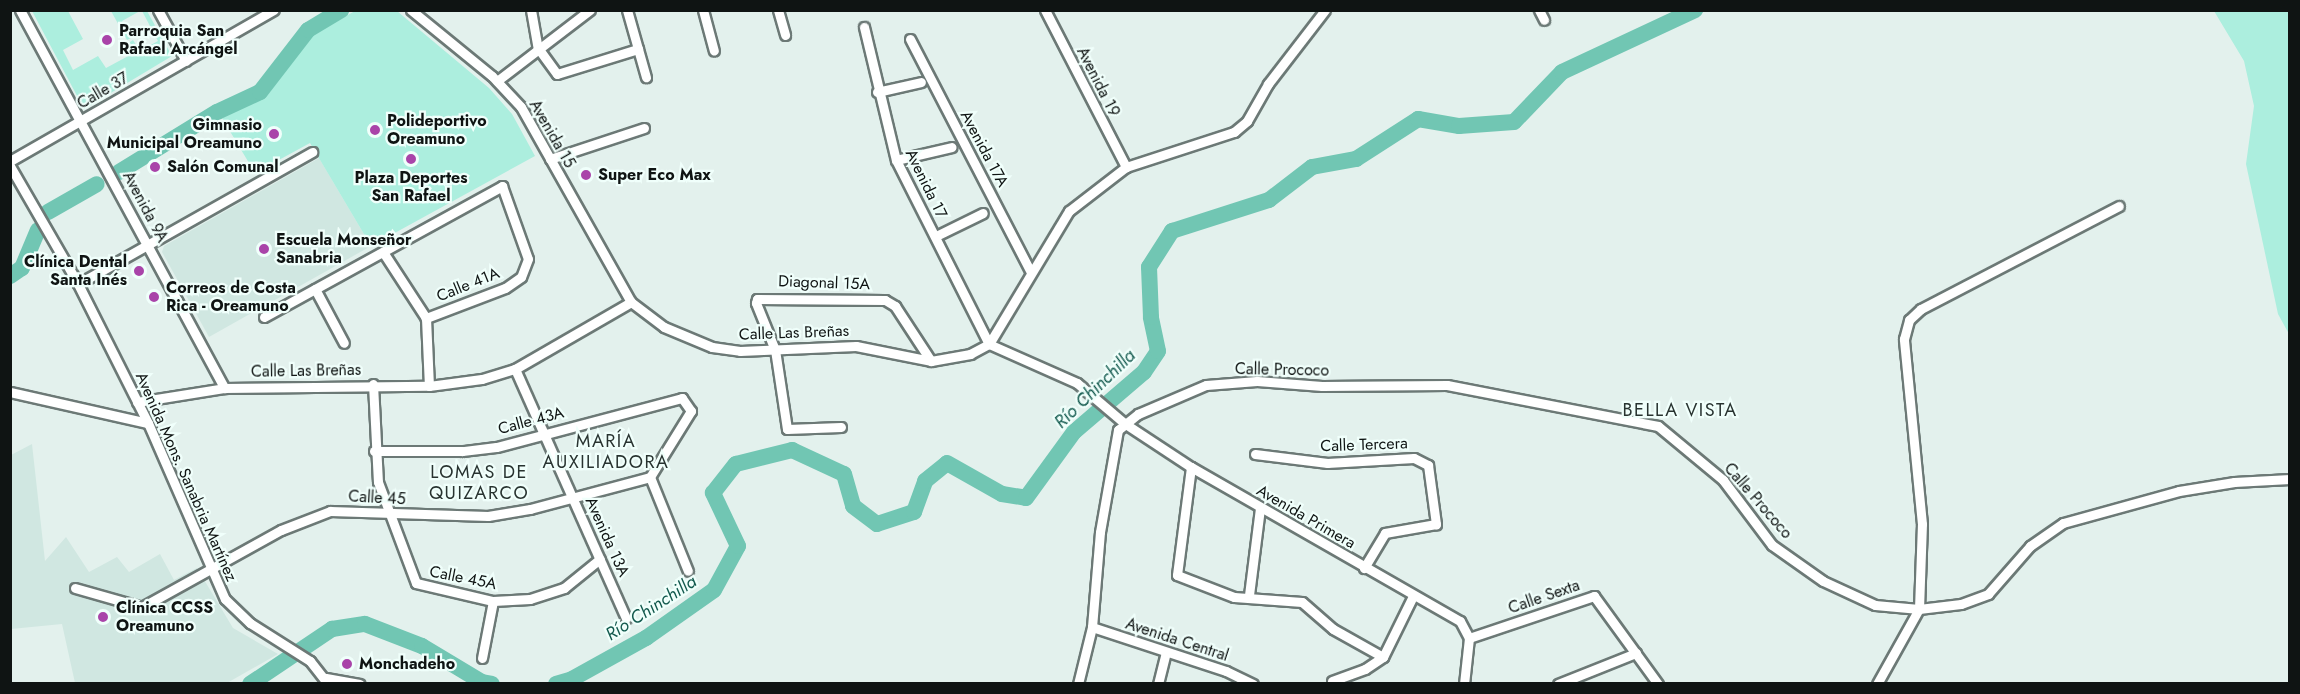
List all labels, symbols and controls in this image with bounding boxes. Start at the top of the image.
place label: Parroquia San Rafael Arcángel [119,21,238,59]
marker: Parroquia San Rafael Arcángel [100,33,114,47]
street label: Avenida 19 [1072,44,1124,120]
street label: Calle 37 [74,69,132,113]
street label: Avenida 15 [525,97,579,171]
street label: Avenida 17A [956,108,1012,190]
place label: Polideportivo Oreamuno [387,111,487,149]
place label: Gimnasio Municipal Oreamuno [107,115,262,153]
marker: Polideportivo Oreamuno [368,123,382,137]
marker: Gimnasio Municipal Oreamuno [267,127,281,141]
street label: Avenida 17 [901,146,951,222]
marker: Plaza Deportes San Rafael [404,152,418,166]
place label: Salón Comunal [167,157,279,177]
marker: Salón Comunal [148,160,162,174]
place label: Super Eco Max [598,165,711,185]
street label: Avenida 9A [118,168,172,246]
place label: Plaza Deportes San Rafael [354,168,468,206]
marker: Super Eco Max [579,168,593,182]
place label: Escuela Monseñor Sanabria [276,230,412,268]
marker: Escuela Monseñor Sanabria [257,242,271,256]
place label: Clínica Dental Santa Inés [24,252,127,290]
marker: Clínica Dental Santa Inés [132,264,146,278]
street label: Calle 41A [434,264,502,306]
street label: Diagonal 15A [778,272,870,294]
place label: Correos de Costa Rica - Oreamuno [166,278,296,316]
marker: Correos de Costa Rica - Oreamuno [147,290,161,304]
street label: Calle Las Breñas [739,321,849,345]
water label: Río Chinchilla [1050,345,1140,433]
street label: Calle Las Breñas [251,360,361,382]
street label: Calle Prococo [1235,360,1329,380]
street label: Avenida Mons. Sanabria Martínez [131,369,241,585]
district label: BELLA VISTA [1622,399,1738,421]
street label: Calle 43A [496,403,566,439]
district label: MARÍA AUXILIADORA [543,431,669,474]
street label: Calle Tercera [1320,434,1408,456]
street label: Calle Prococo [1720,459,1796,543]
district label: LOMAS DE QUIZARCO [429,462,529,504]
street label: Avenida Primera [1253,481,1359,553]
street label: Calle 45 [348,487,406,509]
street label: Avenida 13A [581,494,633,580]
street label: Calle 45A [428,562,498,594]
water label: Río Chinchilla [601,571,701,645]
street label: Calle Sexta [1506,576,1582,618]
place label: Clínica CCSS Oreamuno [116,598,213,636]
marker: Clínica CCSS Oreamuno [94,608,112,626]
street label: Avenida Central [1123,614,1231,666]
place label: Monchadeho [359,654,455,674]
marker: Monchadeho [340,657,354,671]

